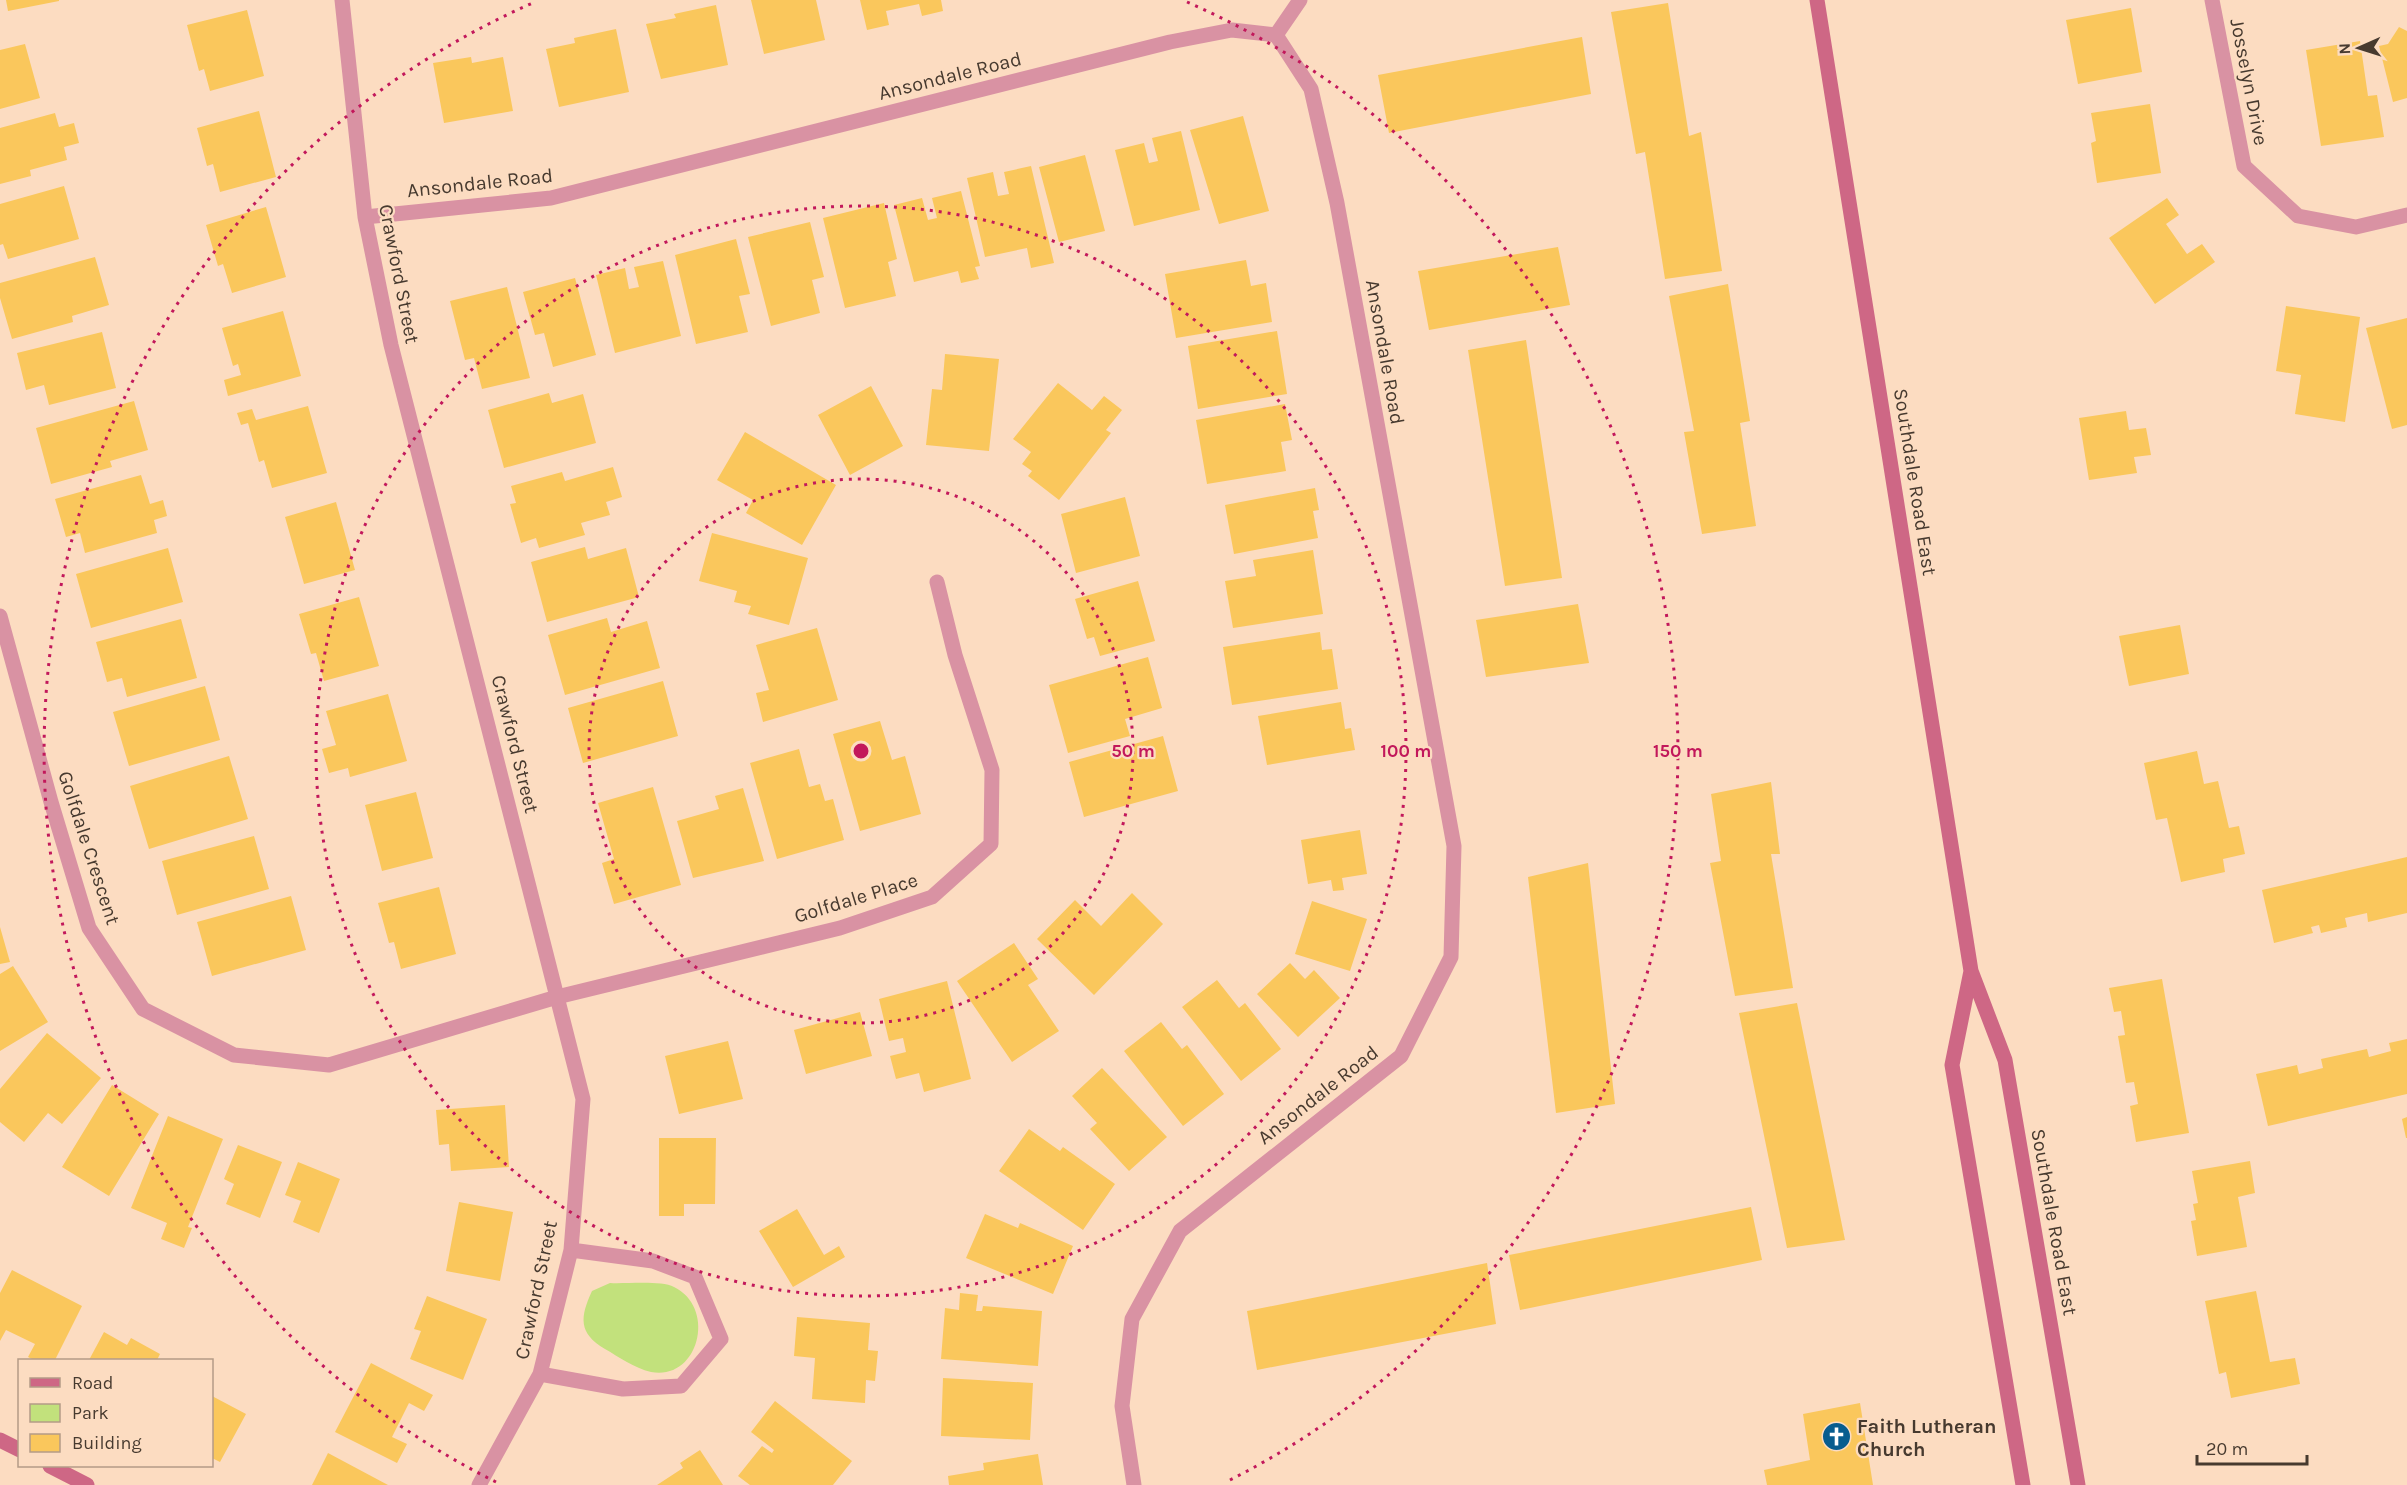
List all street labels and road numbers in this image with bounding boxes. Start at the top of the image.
street label: Josselyn Drive [2225,17,2273,147]
street label: Ansondale Road [876,47,1024,105]
street label: Ansondale Road [406,164,554,202]
street label: Crawford Street [374,202,424,346]
street label: Ansondale Road [1361,278,1409,426]
street label: Southdale Road East [1889,387,1941,578]
street label: Crawford Street [487,673,543,816]
street label: Golfdale Crescent [53,768,125,928]
street label: Golfdale Place [791,868,921,928]
street label: Ansondale Road [1253,1041,1383,1149]
street label: Southdale Road East [2026,1127,2082,1318]
street label: Crawford Street [510,1218,562,1362]

